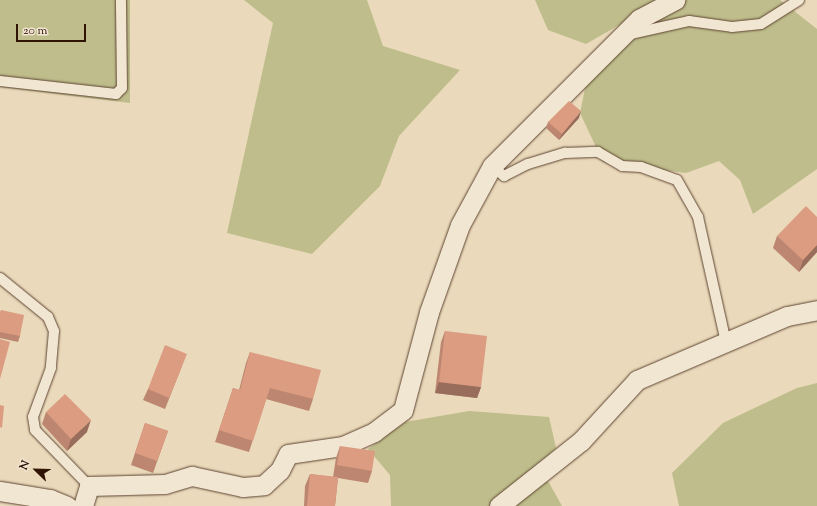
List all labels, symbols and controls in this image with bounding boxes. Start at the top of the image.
scale bar [18,16,88,42]
text: 20 m [23,22,47,40]
north arrow [16,450,56,490]
text: N [16,458,34,472]

